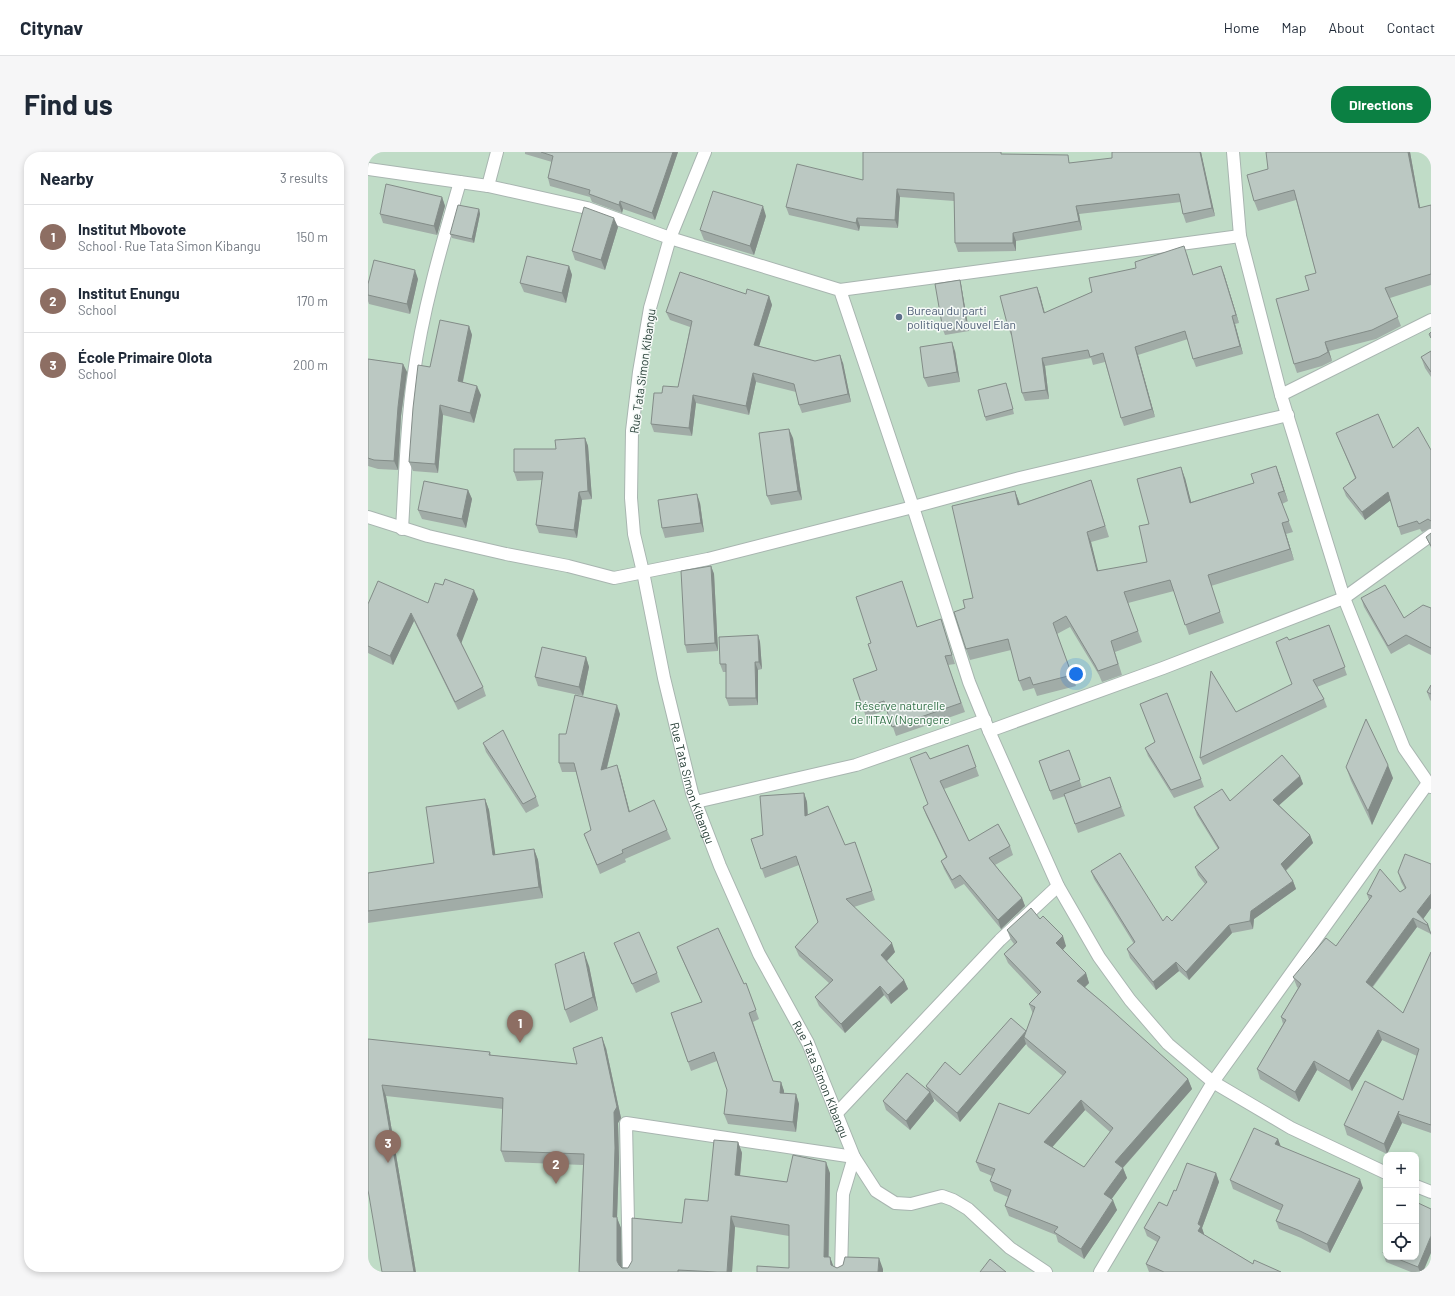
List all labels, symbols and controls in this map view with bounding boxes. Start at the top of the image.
text: Citynav [20,16,83,39]
text: Home [1224,19,1260,36]
text: Map [1282,19,1306,36]
text: About [1328,19,1365,36]
text: Contact [1387,19,1435,36]
button: Directions [1331,86,1431,123]
text: Find us [24,87,113,121]
text: Nearby [40,168,94,188]
text: 3 results [280,170,328,186]
text: Institut Mbovote [78,220,186,238]
text: 1 [51,229,55,245]
text: 150 m [296,229,328,245]
text: School · Rue Tata Simon Kibangu [78,238,261,254]
text: Institut Enungu [78,284,180,302]
text: 2 [49,293,57,309]
text: 170 m [297,293,328,309]
text: School [78,302,116,318]
place label: Bureau du parti politique Nouvel Élan [907,303,1016,331]
street label: Rue Tata Simon Kibangu [626,308,658,434]
marker: Bureau du parti politique Nouvel Élan [894,312,904,322]
text: École Primaire Olota [78,348,212,366]
text: 3 [49,357,57,373]
text: 200 m [293,357,328,373]
text: School [78,366,116,382]
your location [1066,664,1086,684]
park label: Réserve naturelle de l'ITAV (Ngengere [850,698,950,726]
street label: Rue Tata Simon Kibangu [668,721,718,845]
pin: 1 [507,1010,533,1043]
street label: Rue Tata Simon Kibangu [790,1018,852,1140]
pin: 3 [375,1130,401,1163]
pin: 2 [543,1151,569,1184]
map controls [1383,1152,1419,1260]
button: + [1383,1152,1419,1188]
button: − [1383,1188,1419,1224]
button: locate [1383,1224,1419,1260]

